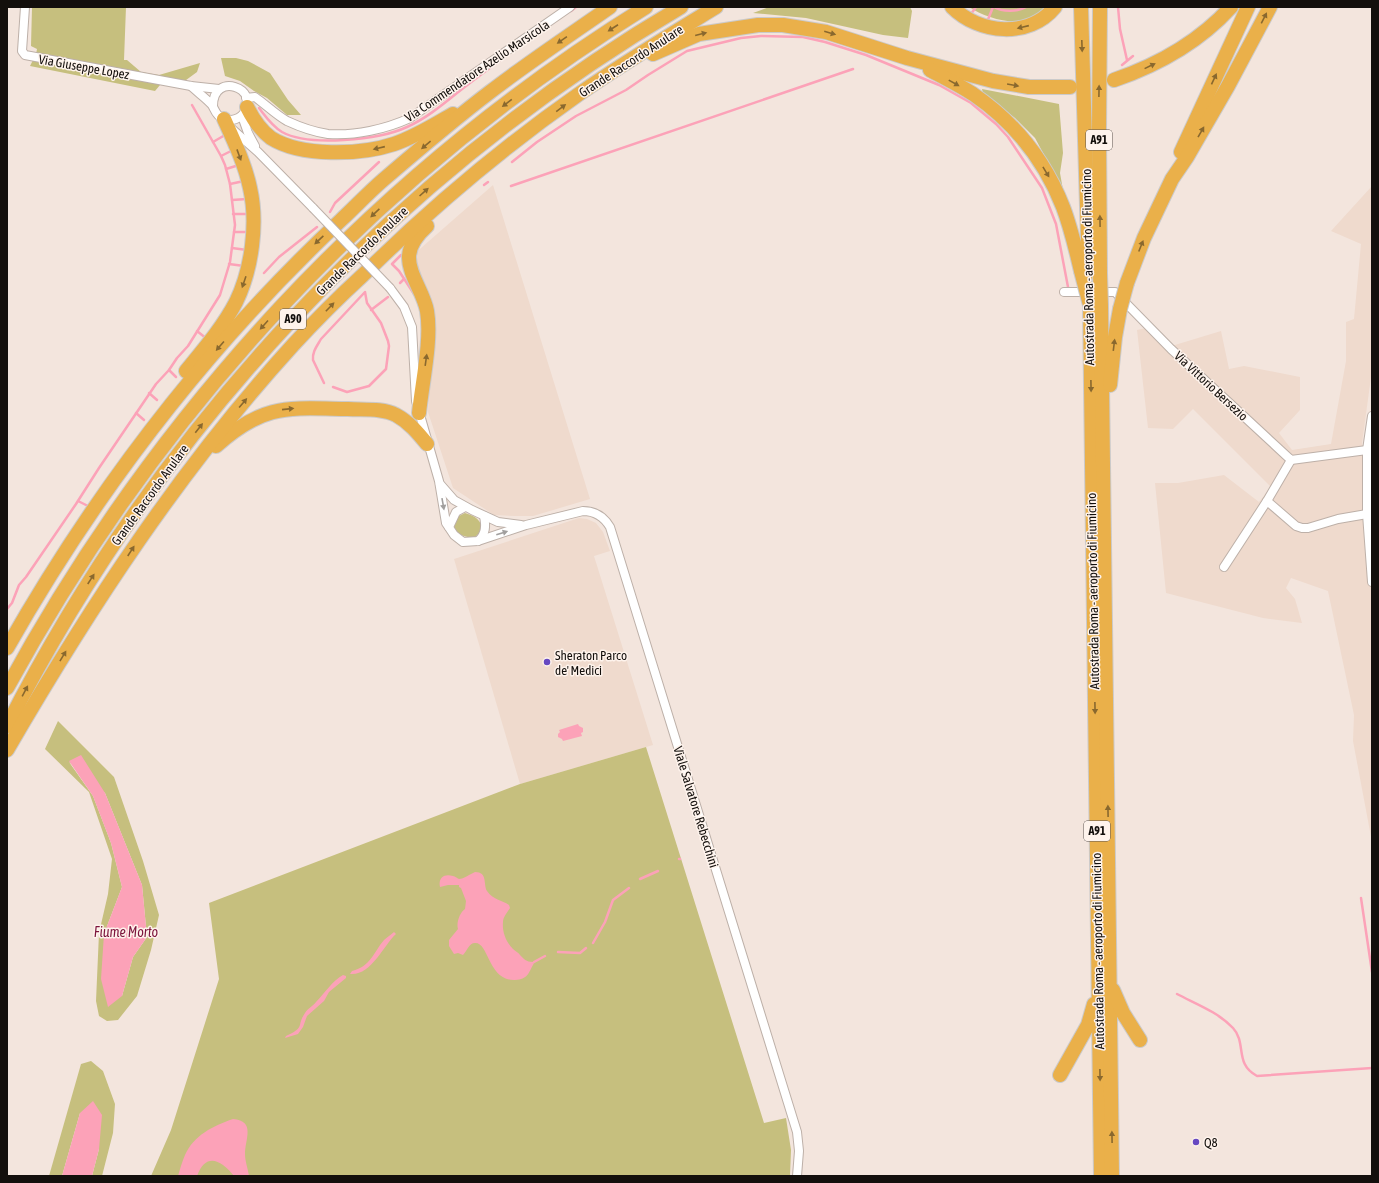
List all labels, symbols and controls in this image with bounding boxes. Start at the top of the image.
one-way arrow [1261,12,1268,24]
street label: Via Commendatore Azelio Marsicola [402,17,552,125]
street label: Grande Raccordo Anulare [576,22,686,100]
one-way arrow [608,24,618,32]
one-way arrow [1016,25,1029,31]
one-way arrow [824,30,836,36]
one-way arrow [696,31,708,37]
one-way arrow [557,36,567,44]
one-way arrow [1079,40,1086,52]
street label: Via Giuseppe Lopez [38,52,131,82]
one-way arrow [1144,63,1156,69]
one-way arrow [1211,73,1217,84]
one-way arrow [948,80,960,86]
one-way arrow [1007,82,1019,88]
one-way arrow [1096,84,1102,97]
one-way arrow [502,99,513,107]
one-way arrow [555,104,566,112]
one-way arrow [1198,126,1205,138]
road number: A91 [1086,130,1112,150]
one-way arrow [421,140,432,149]
one-way arrow [373,145,385,151]
one-way arrow [237,150,243,162]
one-way arrow [1043,166,1050,178]
street label: Autostrada Roma - aeroporto di Fiumicino [1079,169,1097,365]
one-way arrow [419,188,429,197]
street label: Grande Raccordo Anulare [313,204,411,298]
one-way arrow [370,208,380,217]
one-way arrow [1097,214,1103,227]
one-way arrow [314,236,324,245]
one-way arrow [1138,240,1144,252]
one-way arrow [241,277,247,289]
one-way arrow [325,302,335,312]
road number: A90 [280,309,306,329]
one-way arrow [259,320,268,330]
one-way arrow [1111,339,1117,351]
one-way arrow [216,340,225,351]
street label: Via Vittorio Bersezio [1171,348,1251,424]
one-way arrow [422,354,429,366]
one-way arrow [1088,380,1094,393]
one-way arrow [239,398,248,408]
one-way arrow [282,405,294,412]
one-way arrow [195,422,203,433]
street label: Grande Raccordo Anulare [108,442,192,548]
street label: Autostrada Roma - aeroporto di Fiumicino [1084,493,1102,689]
one-way arrow [440,498,446,510]
one-way arrow [496,530,508,536]
one-way arrow [127,545,134,557]
one-way arrow [87,574,95,584]
place label: Sheraton Parco de' Medici [555,648,627,678]
one-way arrow [59,651,67,661]
marker: Sheraton Parco de' Medici [542,657,552,667]
one-way arrow [22,685,29,697]
one-way arrow [1092,702,1098,715]
street label: Viale Salvatore Rebecchini [670,744,722,870]
one-way arrow [1105,804,1111,817]
road number: A91 [1084,821,1110,841]
street label: Autostrada Roma - aeroporto di Fiumicino [1089,853,1107,1049]
water label: Fiume Morto [94,924,159,940]
one-way arrow [1097,1069,1103,1082]
one-way arrow [1109,1130,1115,1143]
place label: Q8 [1204,1135,1218,1150]
marker: Q8 [1191,1137,1201,1147]

